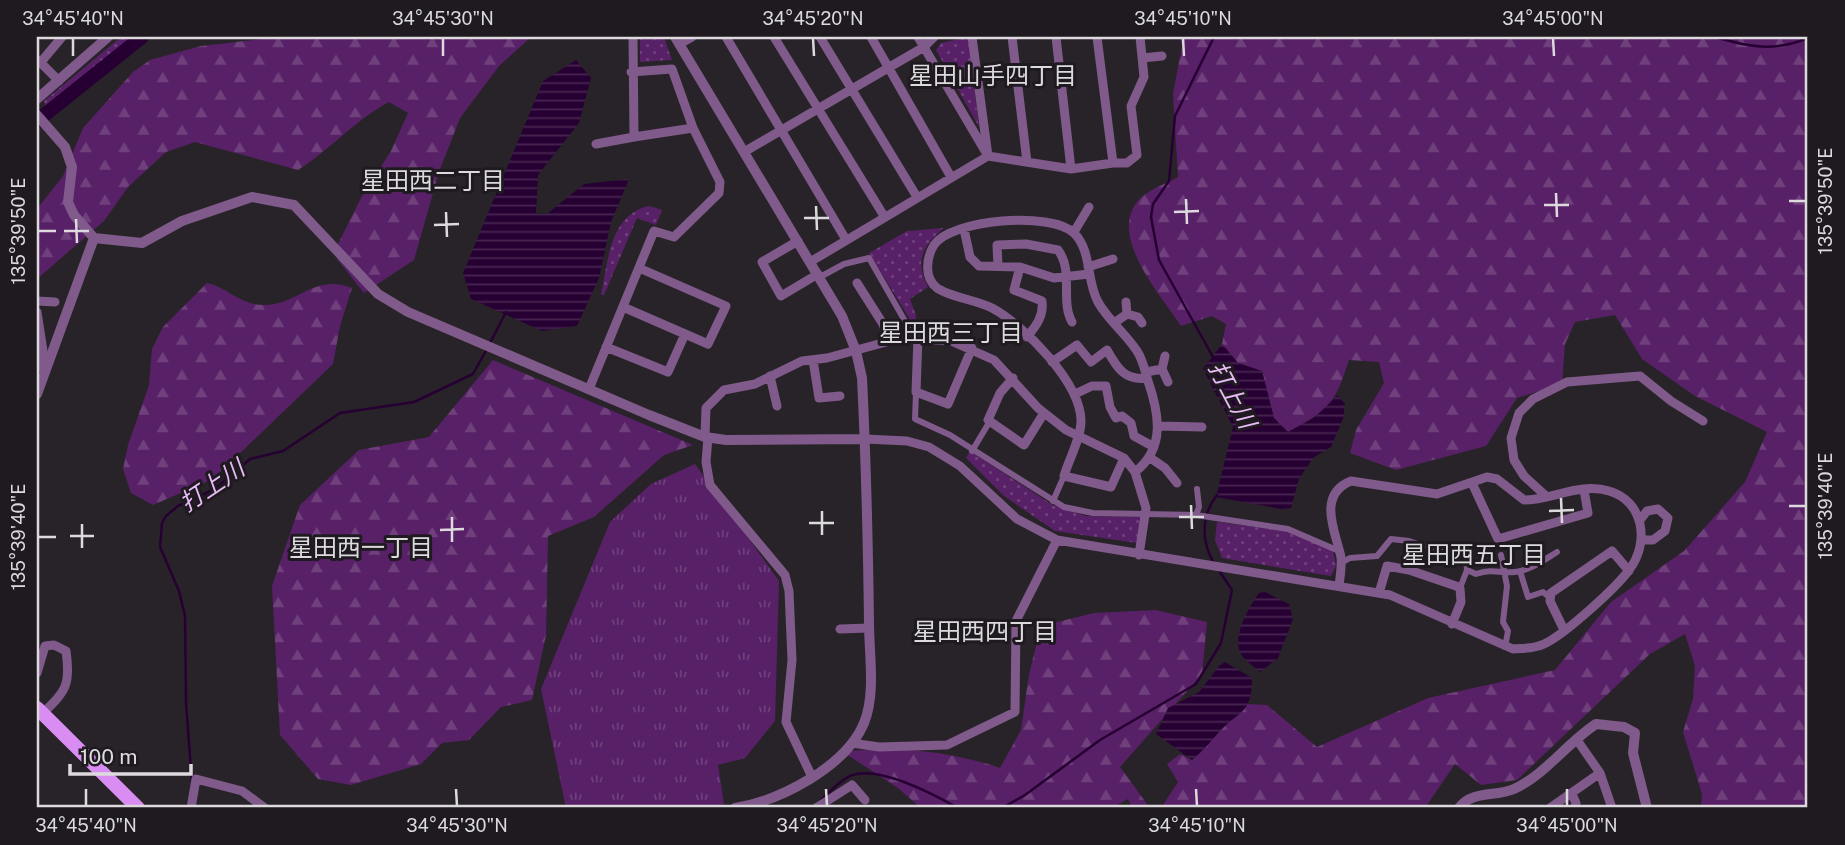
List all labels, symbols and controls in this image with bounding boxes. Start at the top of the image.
text: 34°45'40"N [22,8,124,29]
text: 34°45'30"N [392,8,494,29]
text: 34°45'20"N [762,8,864,29]
text: 34°45'10"N [1134,8,1232,29]
text: 34°45'00"N [1502,8,1604,29]
district label: 星田山手四丁目 [909,61,1077,89]
text: 135°39'50"E [1815,148,1836,254]
district label: 星田西二丁目 [361,166,505,194]
text: 135°39'50"E [8,178,29,284]
district label: 星田西三丁目 [879,318,1023,346]
water label: 打上川 [1204,356,1264,436]
water label: 打上川 [174,452,252,517]
text: 135°39'40"E [1815,453,1836,559]
text: 135°39'40"E [8,484,29,590]
district label: 星田西一丁目 [289,533,433,561]
district label: 星田西五丁目 [1402,540,1546,568]
district label: 星田西四丁目 [913,617,1057,645]
scale bar [70,733,191,777]
text: 100 m [80,744,137,769]
text: 34°45'40"N [35,815,137,836]
text: 34°45'30"N [406,815,508,836]
text: 34°45'20"N [776,815,878,836]
text: 34°45'10"N [1148,815,1246,836]
text: 34°45'00"N [1516,815,1618,836]

